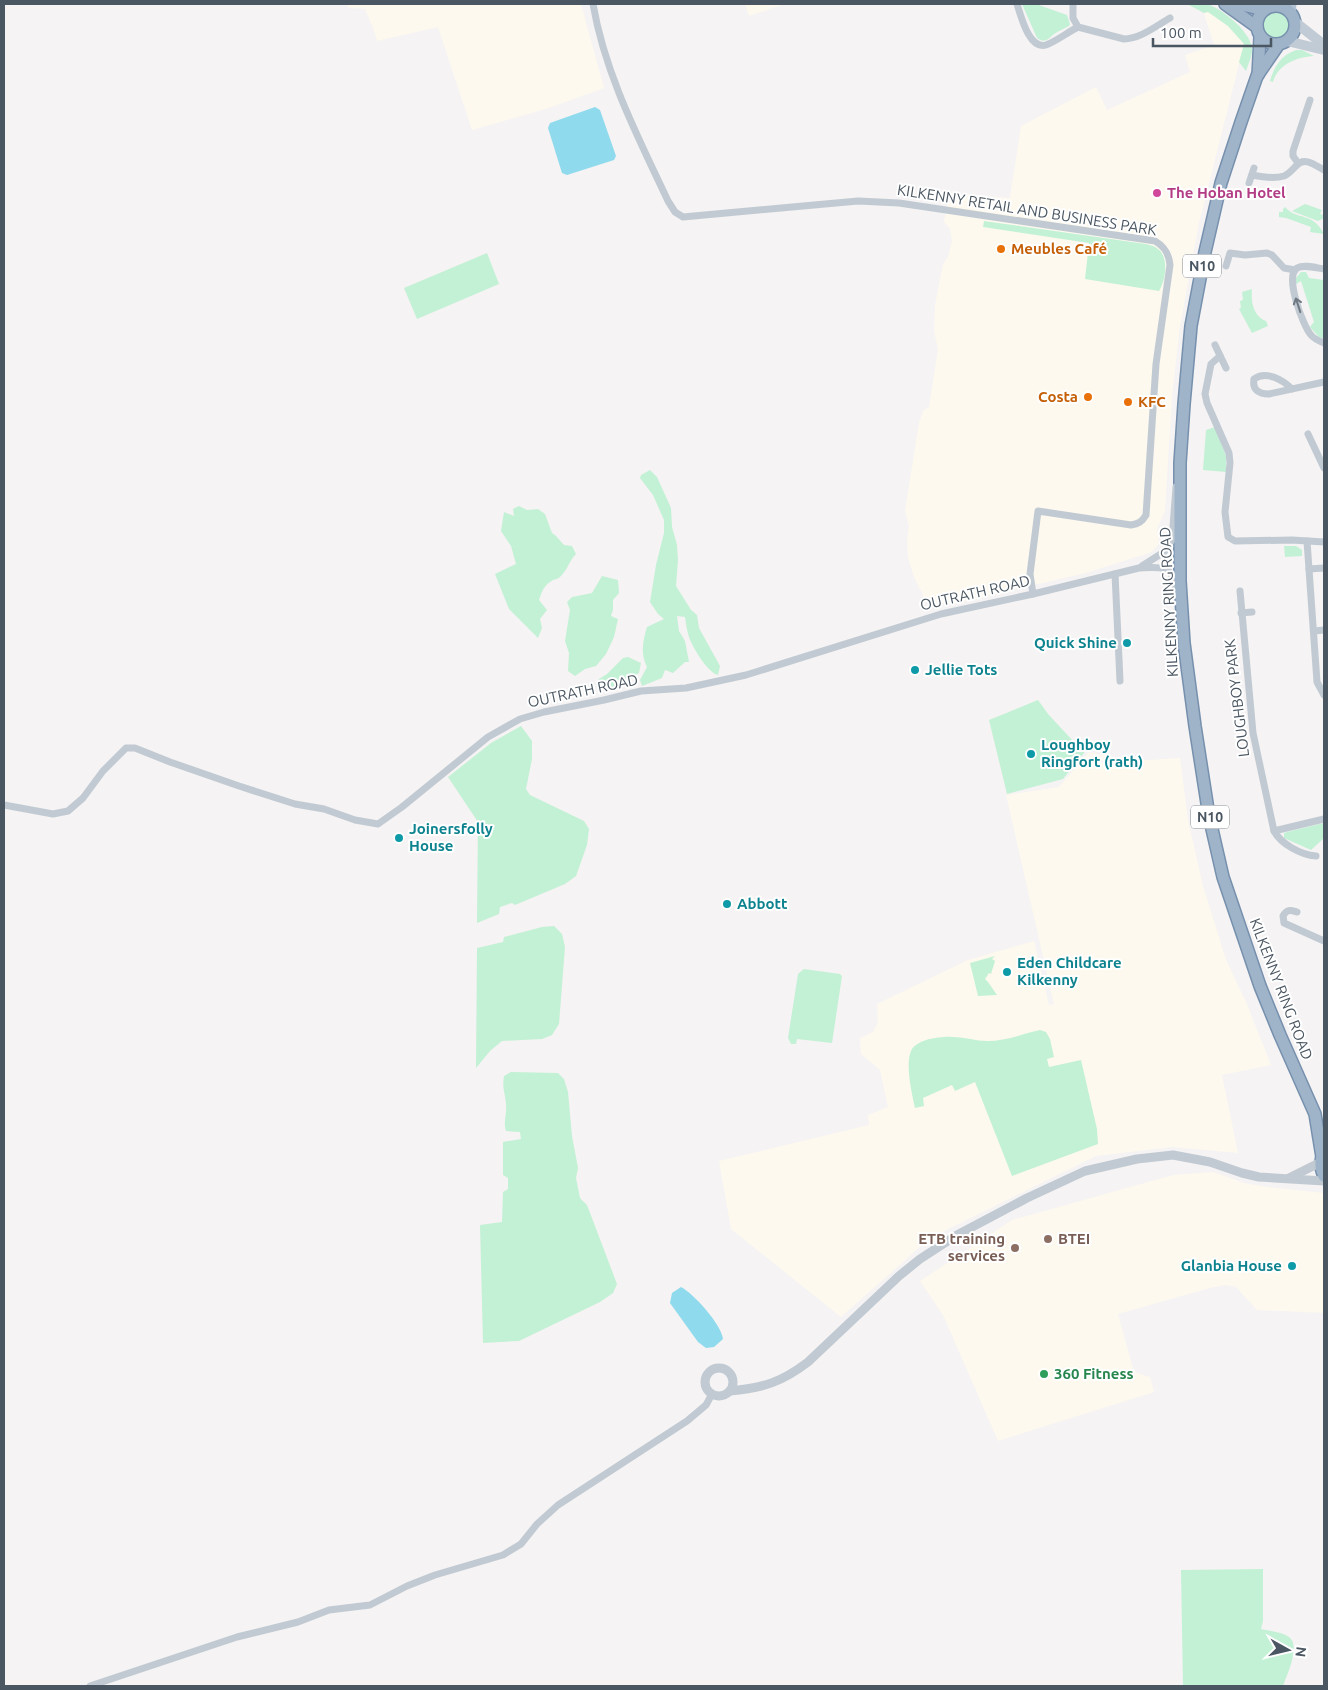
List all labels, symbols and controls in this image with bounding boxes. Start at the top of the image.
scale bar [1153,15,1270,47]
text: 100 m [1160,24,1202,41]
street label: KILKENNY RETAIL AND BUSINESS PARK [896,181,1158,238]
place label: The Hoban Hotel [1167,184,1286,201]
marker: The Hoban Hotel [1151,187,1163,199]
place label: Meubles Café [1011,240,1107,257]
marker: Meubles Café [995,243,1007,255]
road number: N10 [1183,255,1221,278]
one-way arrow [1293,297,1302,313]
place label: Costa [1038,388,1078,405]
marker: Costa [1082,391,1094,403]
place label: KFC [1138,393,1166,410]
marker: KFC [1122,396,1134,408]
street label: KILKENNY RING ROAD [1156,527,1181,677]
street label: OUTRATH ROAD [918,572,1032,613]
place label: Quick Shine [1034,634,1117,651]
marker: Quick Shine [1121,637,1133,649]
street label: LOUGHBOY PARK [1221,638,1252,758]
place label: Jellie Tots [925,661,997,678]
marker: Jellie Tots [909,664,921,676]
street label: OUTRATH ROAD [526,671,640,711]
place label: Loughboy Ringfort (rath) [1041,736,1143,770]
marker: Loughboy Ringfort (rath) [1025,748,1037,760]
road number: N10 [1191,806,1229,829]
place label: Joinersfolly House [409,820,493,854]
marker: Joinersfolly House [393,832,405,844]
place label: Abbott [737,895,788,912]
marker: Abbott [721,898,733,910]
street label: KILKENNY RING ROAD [1247,916,1316,1062]
place label: Eden Childcare Kilkenny [1017,954,1122,988]
marker: Eden Childcare Kilkenny [1001,966,1013,978]
place label: ETB training services [918,1230,1005,1264]
place label: BTEI [1058,1230,1090,1247]
marker: BTEI [1042,1233,1054,1245]
marker: ETB training services [1009,1242,1021,1254]
place label: Glanbia House [1181,1257,1282,1274]
marker: Glanbia House [1286,1260,1298,1272]
place label: 360 Fitness [1054,1365,1134,1382]
marker: 360 Fitness [1038,1368,1050,1380]
north arrow [1263,1625,1313,1675]
text: N [1292,1646,1310,1658]

